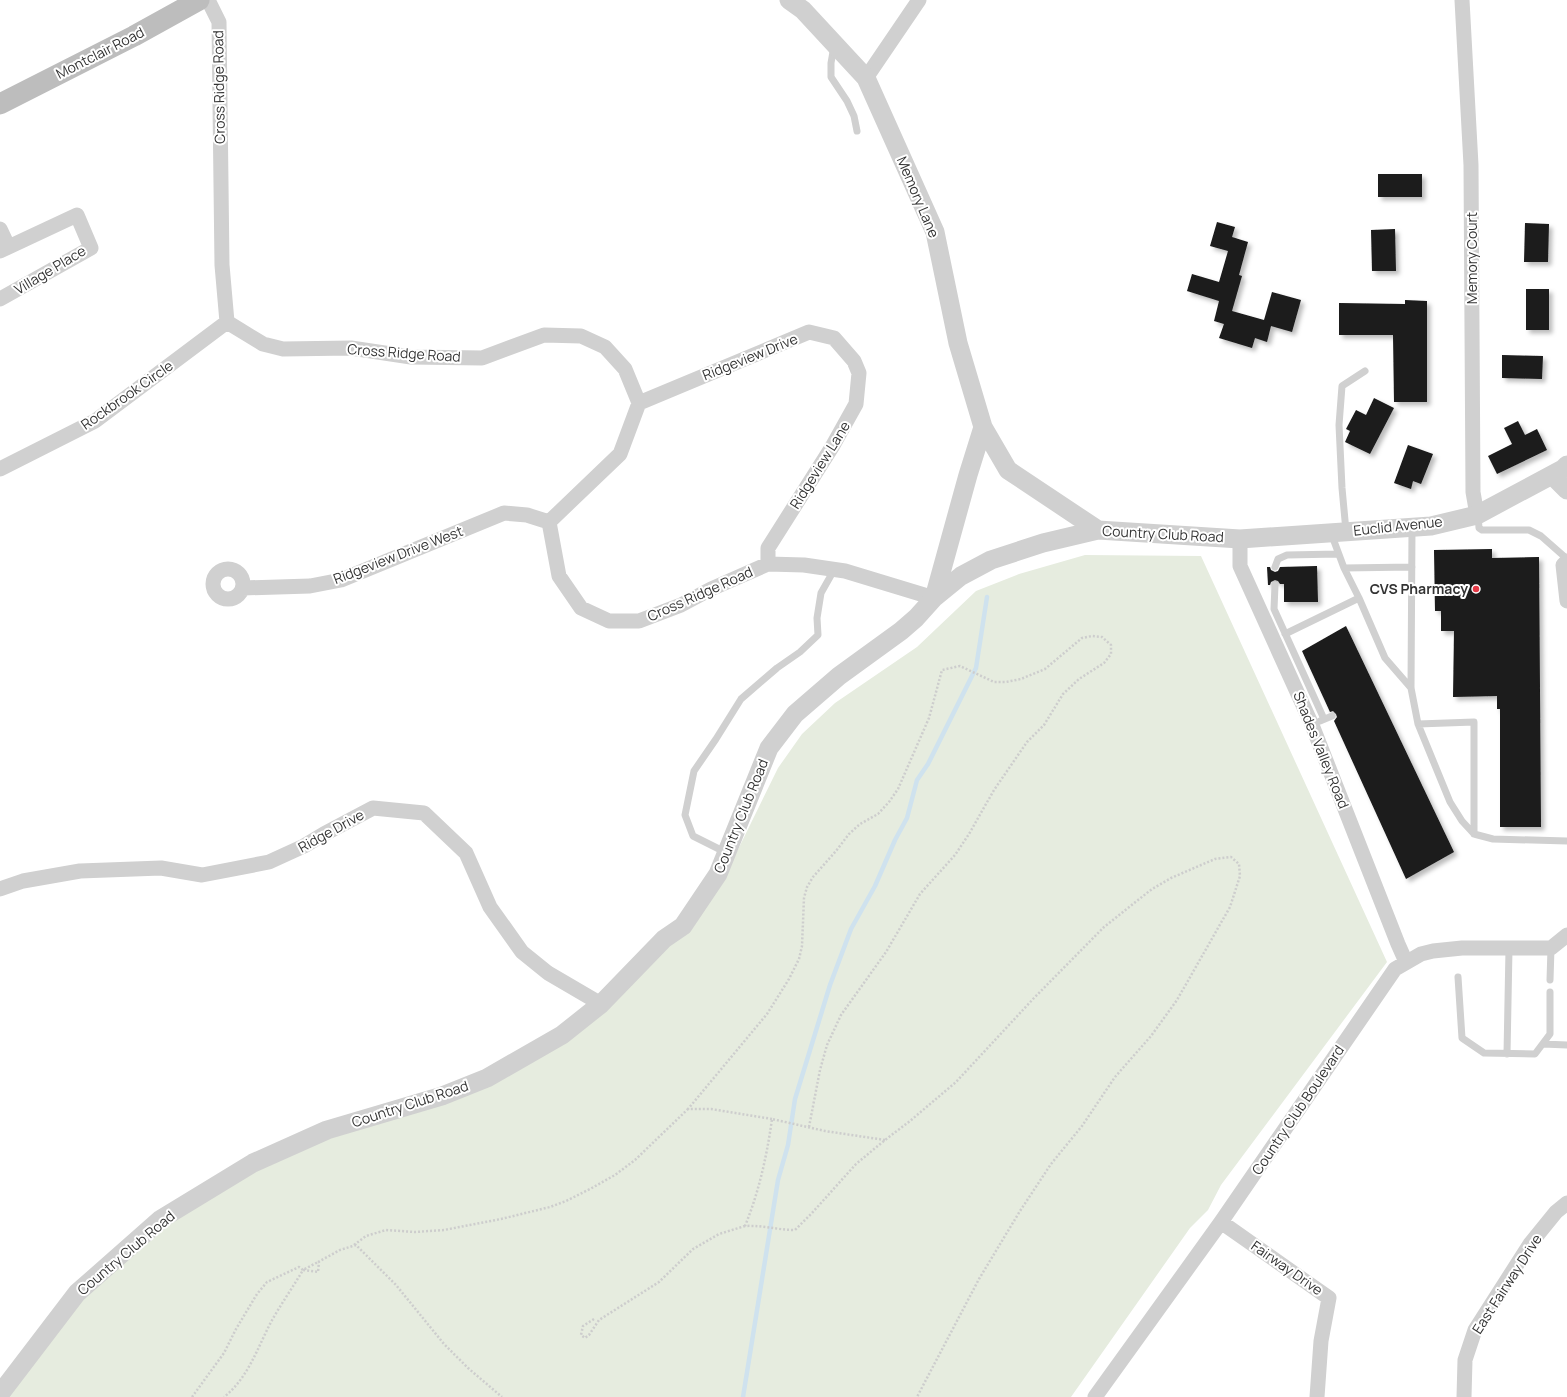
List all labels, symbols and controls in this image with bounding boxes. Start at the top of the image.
street label: Montclair Road [52,22,147,83]
street label: Cross Ridge Road [208,30,229,144]
street label: Memory Lane [893,153,944,240]
street label: Memory Court [1462,211,1481,304]
street label: Village Place [10,241,89,298]
street label: Ridgeview Drive [699,329,800,384]
street label: Cross Ridge Road [347,339,461,366]
street label: Rockbrook Circle [77,356,177,433]
street label: Ridgeview Lane [785,417,854,512]
street label: Euclid Avenue [1352,511,1443,540]
street label: Ridgeview Drive West [330,521,466,588]
street label: Country Club Road [1102,521,1224,546]
street label: Cross Ridge Road [644,562,755,625]
place label: CVS Pharmacy [1370,579,1468,598]
marker: CVS Pharmacy [1471,584,1481,594]
street label: Shades Valley Road [1289,688,1354,811]
street label: Country Club Road [709,756,772,876]
street label: Ridge Drive [294,805,367,856]
street label: Country Club Boulevard [1247,1041,1348,1178]
street label: Country Club Road [349,1076,471,1131]
street label: Country Club Road [73,1206,178,1299]
street label: East Fairway Drive [1467,1230,1546,1337]
street label: Fairway Drive [1248,1236,1327,1299]

